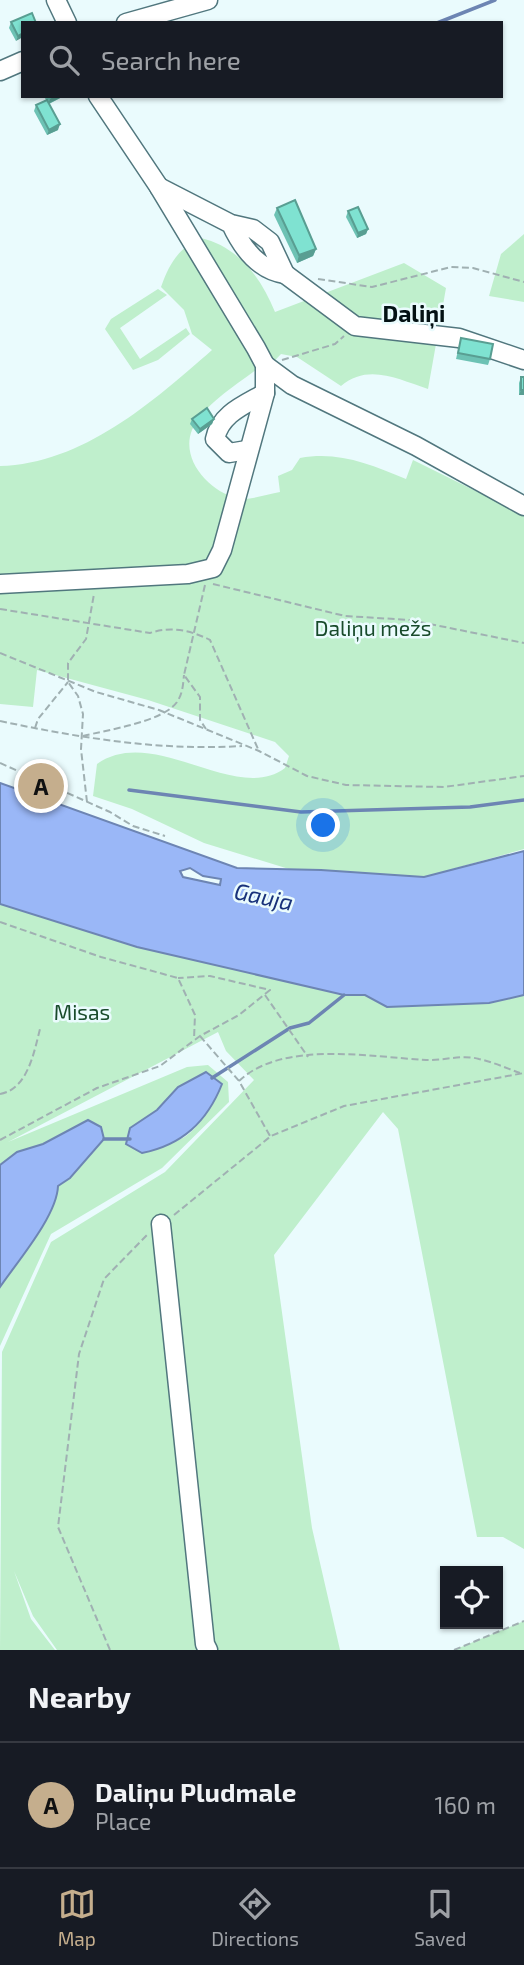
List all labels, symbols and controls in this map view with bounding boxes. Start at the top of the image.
search box [21,21,503,98]
icon: search [45,41,83,79]
text: Search here [101,44,241,75]
district label: Daliņi [383,299,445,329]
park label: Daliņu mežs [315,615,431,642]
pin: A [18,760,64,812]
your location [306,808,340,842]
water label: Gauja [232,876,296,916]
park label: Misas [54,999,110,1024]
map controls [440,1566,503,1629]
button: locate [440,1566,503,1629]
text: Nearby [28,1678,131,1714]
text: Daliņu Pludmale [95,1776,296,1807]
text: A [43,1791,59,1819]
text: 160 m [435,1791,496,1819]
text: Place [95,1807,151,1835]
tab: Map [58,1885,96,1950]
tab: Directions [211,1885,299,1950]
tab: Saved [414,1885,466,1950]

